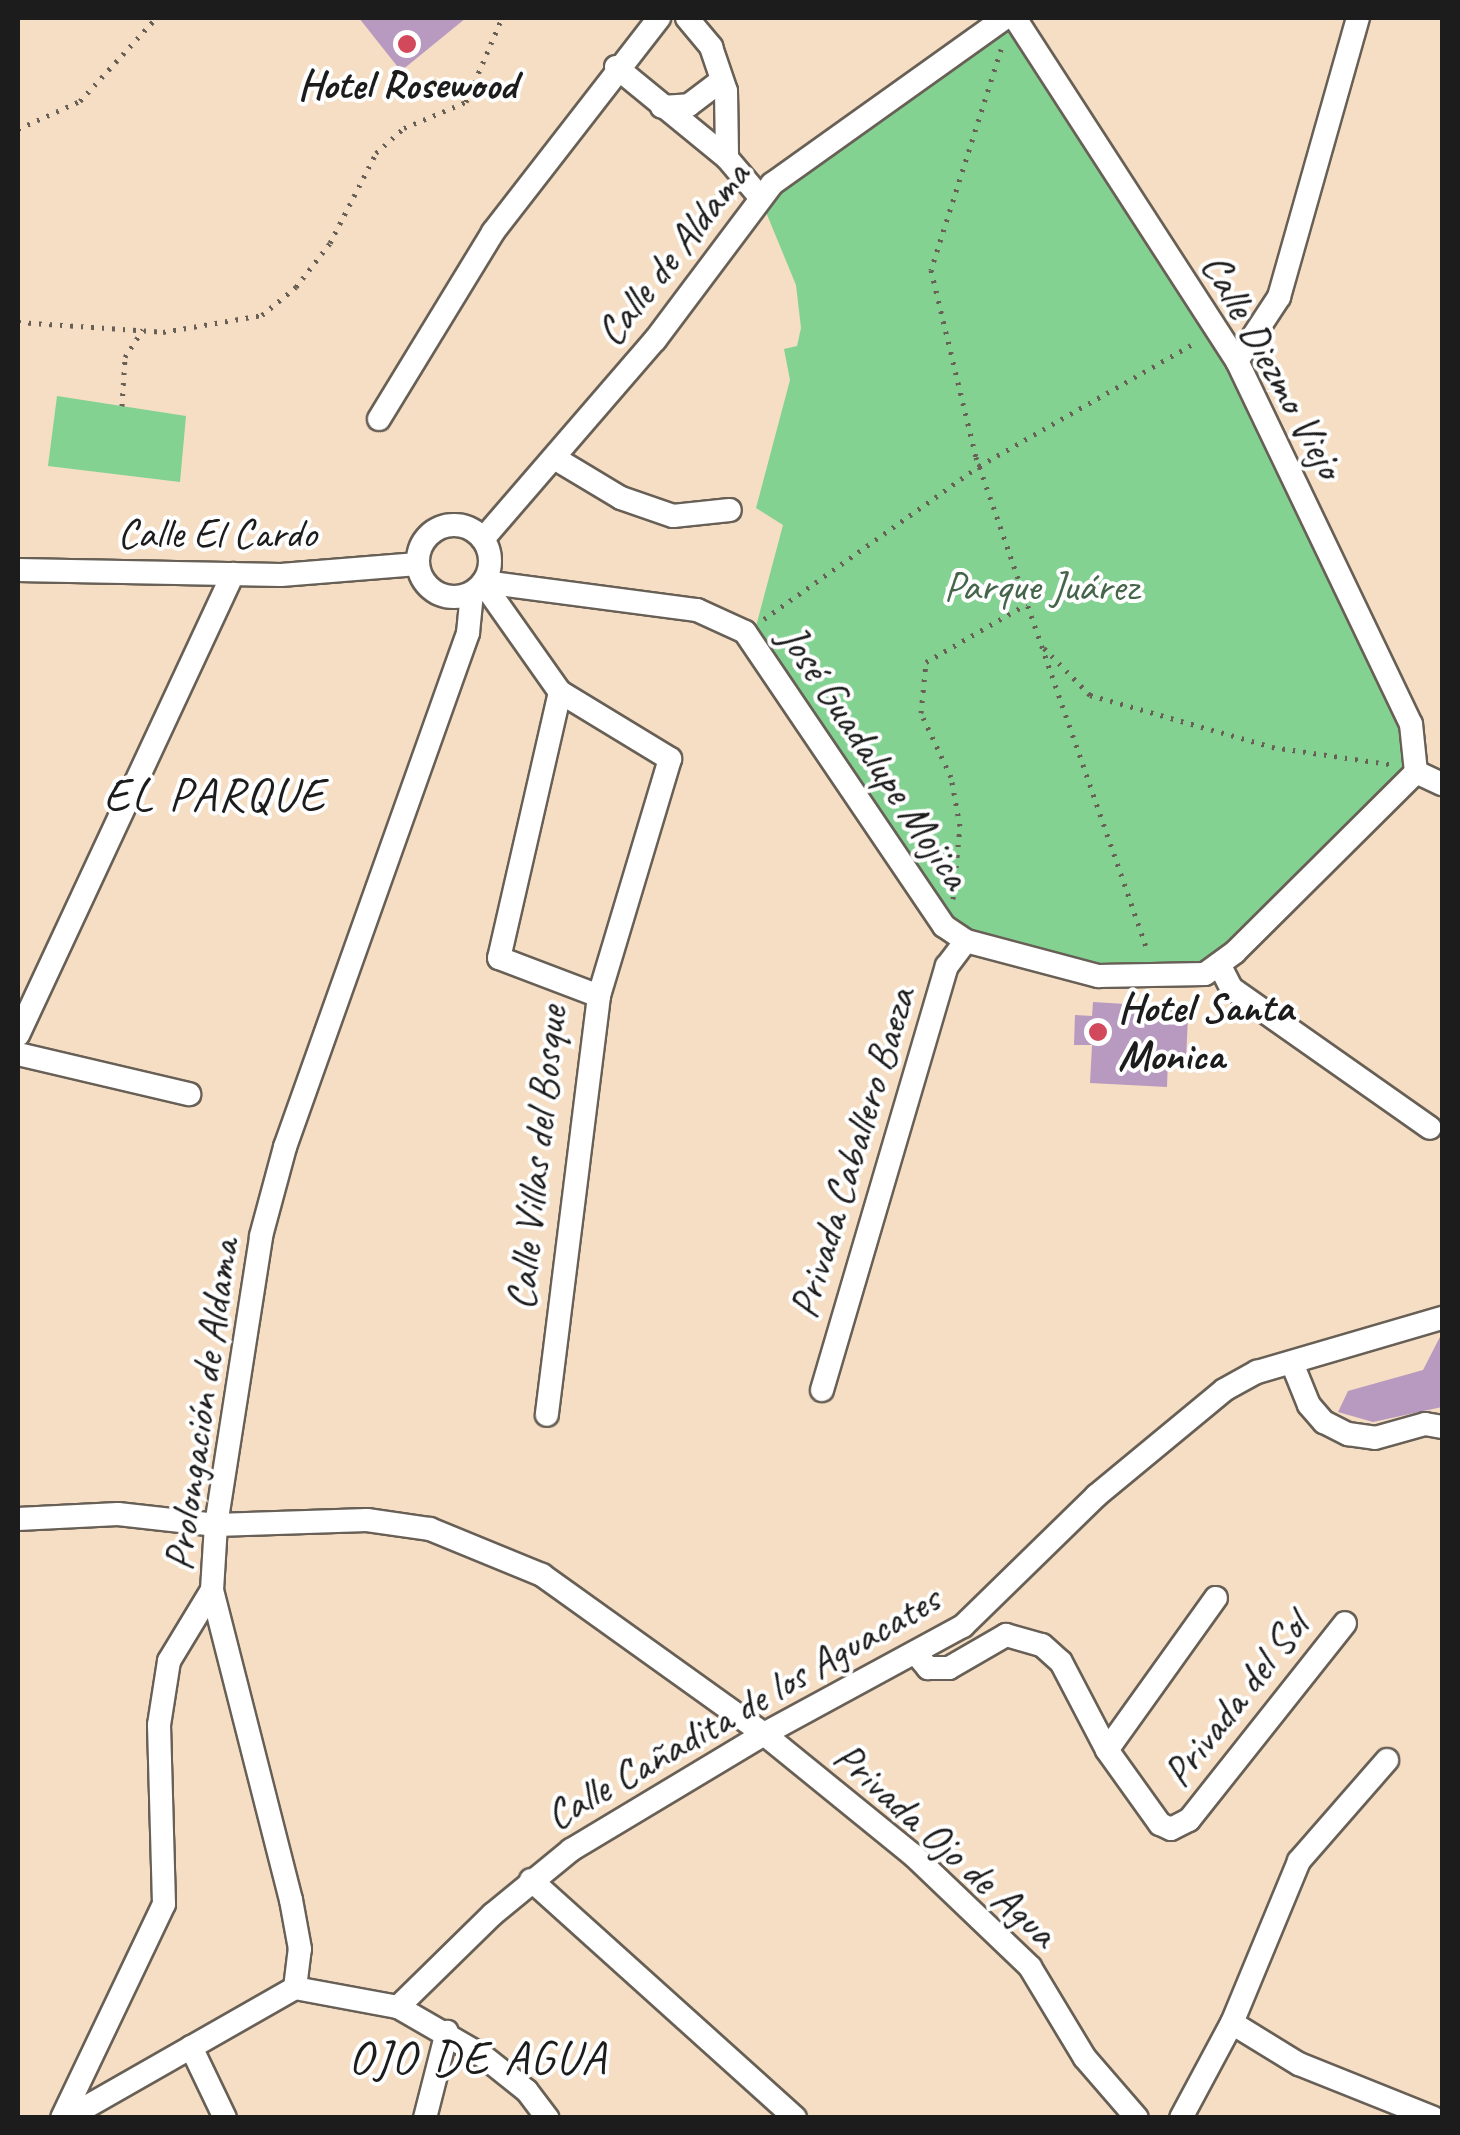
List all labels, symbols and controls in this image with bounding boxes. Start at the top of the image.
marker: Hotel Rosewood [396,33,418,55]
place label: Hotel Rosewood [297,60,517,110]
street label: Calle de Aldama [585,152,761,356]
street label: Calle Diezmo Viejo [1189,244,1355,488]
street label: Calle El Cardo [117,509,317,559]
park label: Parque Juárez [944,562,1138,612]
street label: José Guadalupe Mojica [767,615,981,899]
district label: EL PARQUE [104,766,326,824]
street label: Privada Caballero Baeza [779,982,927,1324]
place label: Hotel Santa Monica [1118,983,1292,1082]
street label: Calle Villas del Bosque [496,1004,578,1312]
marker: Hotel Santa Monica [1087,1021,1109,1043]
street label: Prolongación de Aldama [154,1237,250,1573]
street label: Calle Cañadita de los Aguacates [537,1575,949,1841]
street label: Privada del Sol [1153,1603,1319,1797]
street label: Privada Ojo de Agua [824,1732,1066,1958]
district label: OJO DE AGUA [348,2029,608,2087]

